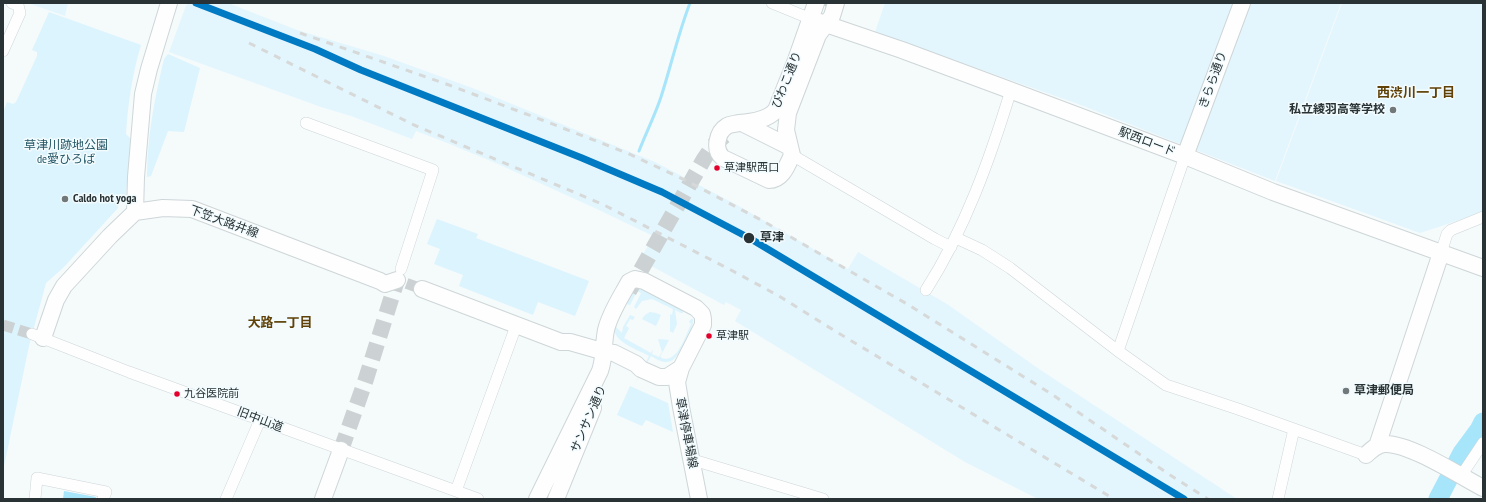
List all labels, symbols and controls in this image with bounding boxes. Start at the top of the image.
street label: びわこ通り [769,49,805,111]
street label: きらら通り [1196,49,1230,111]
district label: 西渋川一丁目 [1377,85,1455,101]
place label: 私立綾羽高等学校 [1289,103,1385,117]
marker: 私立綾羽高等学校 [1388,105,1398,115]
street label: 駅西ロード [1116,125,1178,159]
park label: 草津川跡地公園 de愛ひろば [24,139,108,167]
place label: 草津駅西口 [724,161,779,175]
marker: 草津駅西口 [712,163,722,173]
place label: Caldo hot yoga [73,192,136,206]
marker: Caldo hot yoga [60,194,70,204]
street label: 下笠大路井線 [188,203,260,241]
marker: 草津 [742,231,756,245]
place label: 草津 [760,231,784,245]
district label: 大路一丁目 [248,315,312,331]
place label: 草津駅 [716,329,749,343]
marker: 草津駅 [704,331,714,341]
street label: サンサン通り [568,383,610,455]
place label: 草津郵便局 [1354,384,1414,398]
marker: 草津郵便局 [1341,386,1351,396]
place label: 九谷医院前 [184,387,239,401]
marker: 九谷医院前 [172,389,182,399]
street label: 草津停車場線 [672,396,700,470]
street label: 旧中山道 [235,405,285,435]

